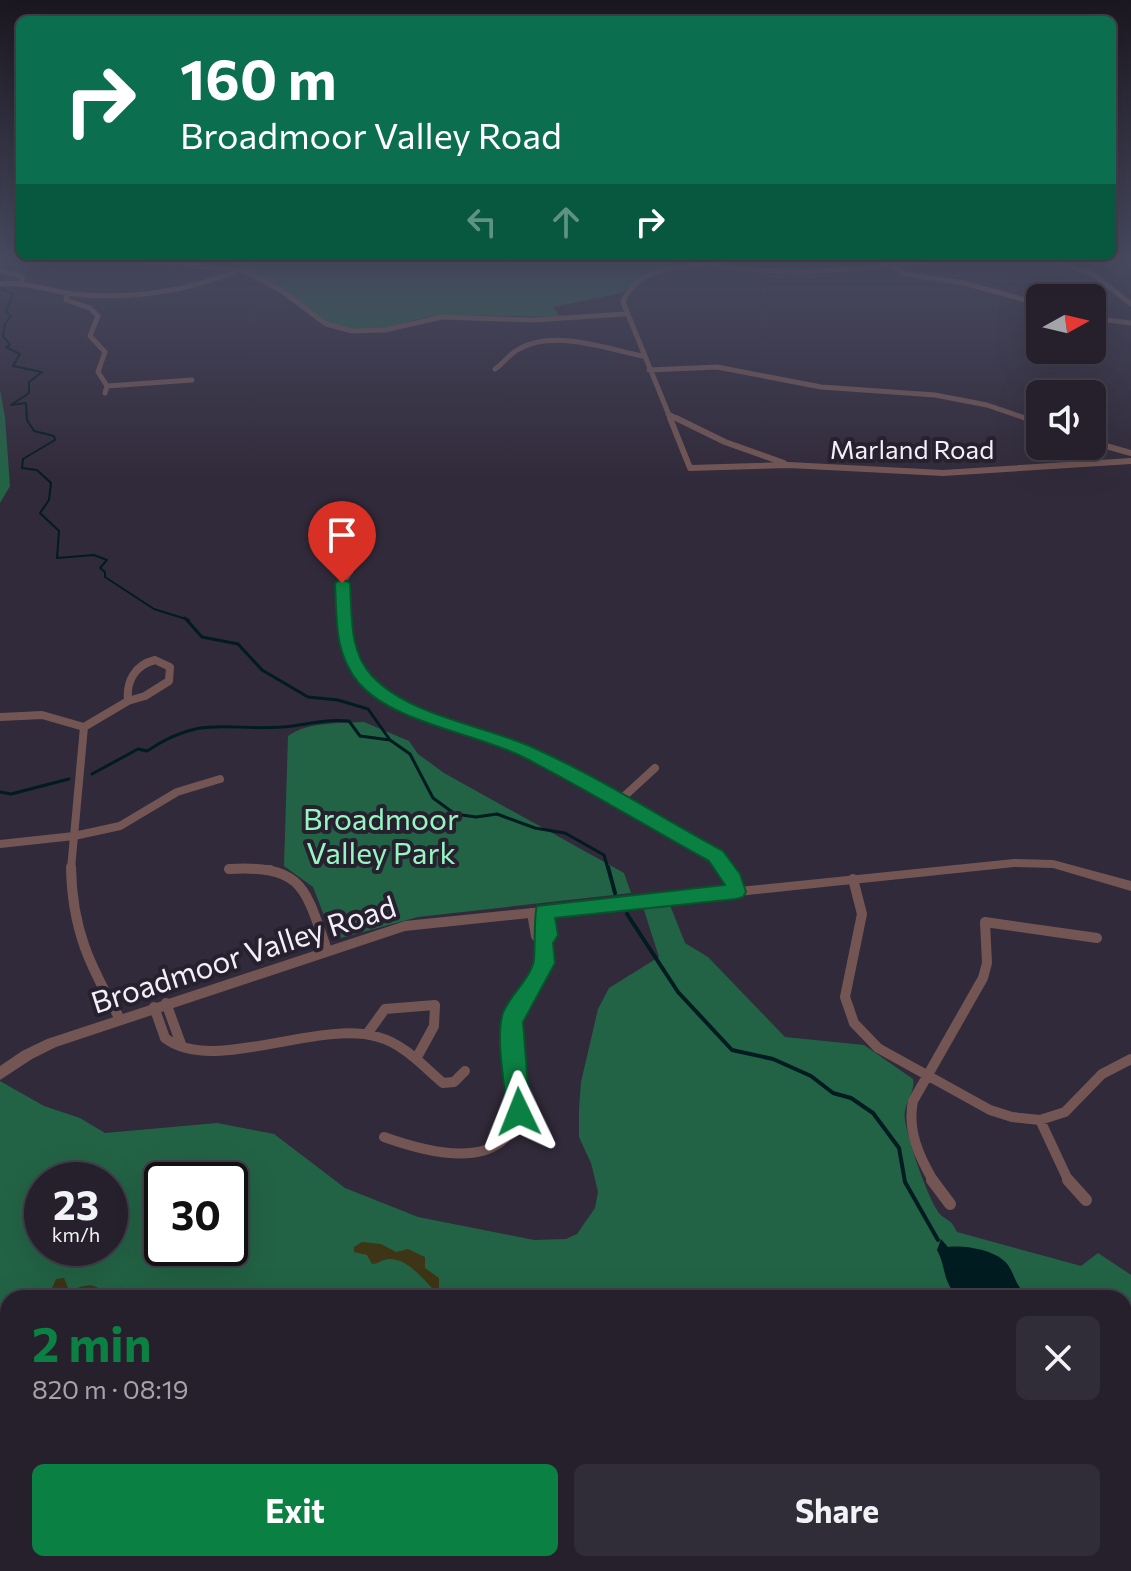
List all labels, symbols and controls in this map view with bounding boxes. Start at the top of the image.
text: 160 m [180,43,337,112]
icon: right [48,48,152,152]
text: Broadmoor Valley Road [180,112,562,156]
icon: left [460,200,504,244]
icon: ahead [544,200,588,244]
icon: right [628,200,672,244]
north arrow [1026,284,1106,364]
map controls [1026,284,1106,460]
button: sound [1026,380,1106,460]
street label: Marland Road [830,433,994,464]
pin [308,501,376,583]
icon: arrive [320,513,364,557]
park label: Broadmoor Valley Park [303,799,459,870]
street label: Broadmoor Valley Road [86,886,400,1020]
position arrow [477,1070,561,1154]
speed limit sign: 30 [144,1162,248,1266]
text: 23 [53,1179,99,1228]
text: km/h [52,1222,100,1246]
text: 2 min [32,1313,152,1372]
button: close [1016,1316,1100,1400]
text: 820 m · 08:19 [32,1373,189,1404]
button: Exit [32,1464,558,1556]
button: Share [574,1464,1100,1556]

